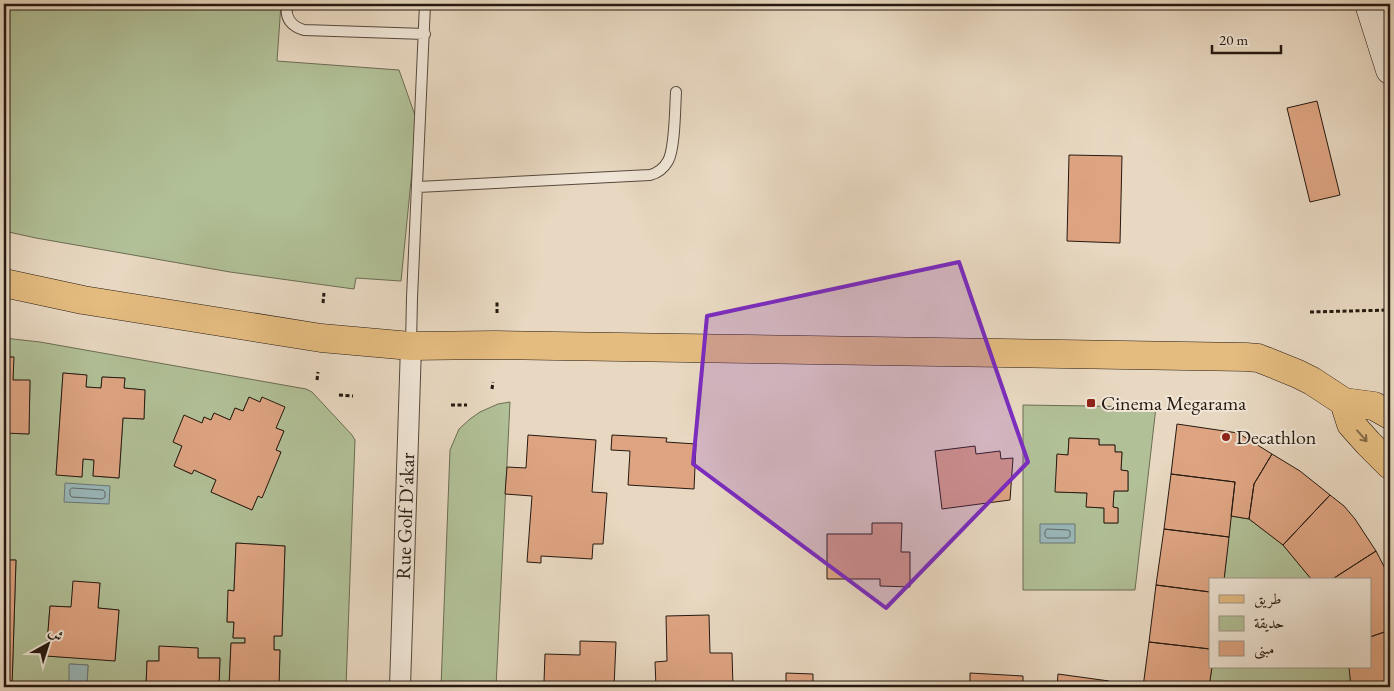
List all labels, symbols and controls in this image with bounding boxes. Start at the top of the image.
scale bar [1212,22,1280,54]
text: 20 m [1219,30,1248,49]
place label: Cinema Megarama [1101,390,1246,416]
marker: Cinema Megarama [1085,397,1097,409]
place label: Decathlon [1236,424,1317,450]
one-way arrow [1357,430,1368,443]
marker: Decathlon [1220,431,1232,443]
street label: Rue Golf D'akar [390,452,420,580]
legend [1209,578,1372,668]
text: طريق [1254,589,1281,609]
text: حديقة [1254,613,1284,632]
north arrow [22,618,72,668]
text: ش [45,623,67,645]
text: مبنى [1254,639,1274,660]

